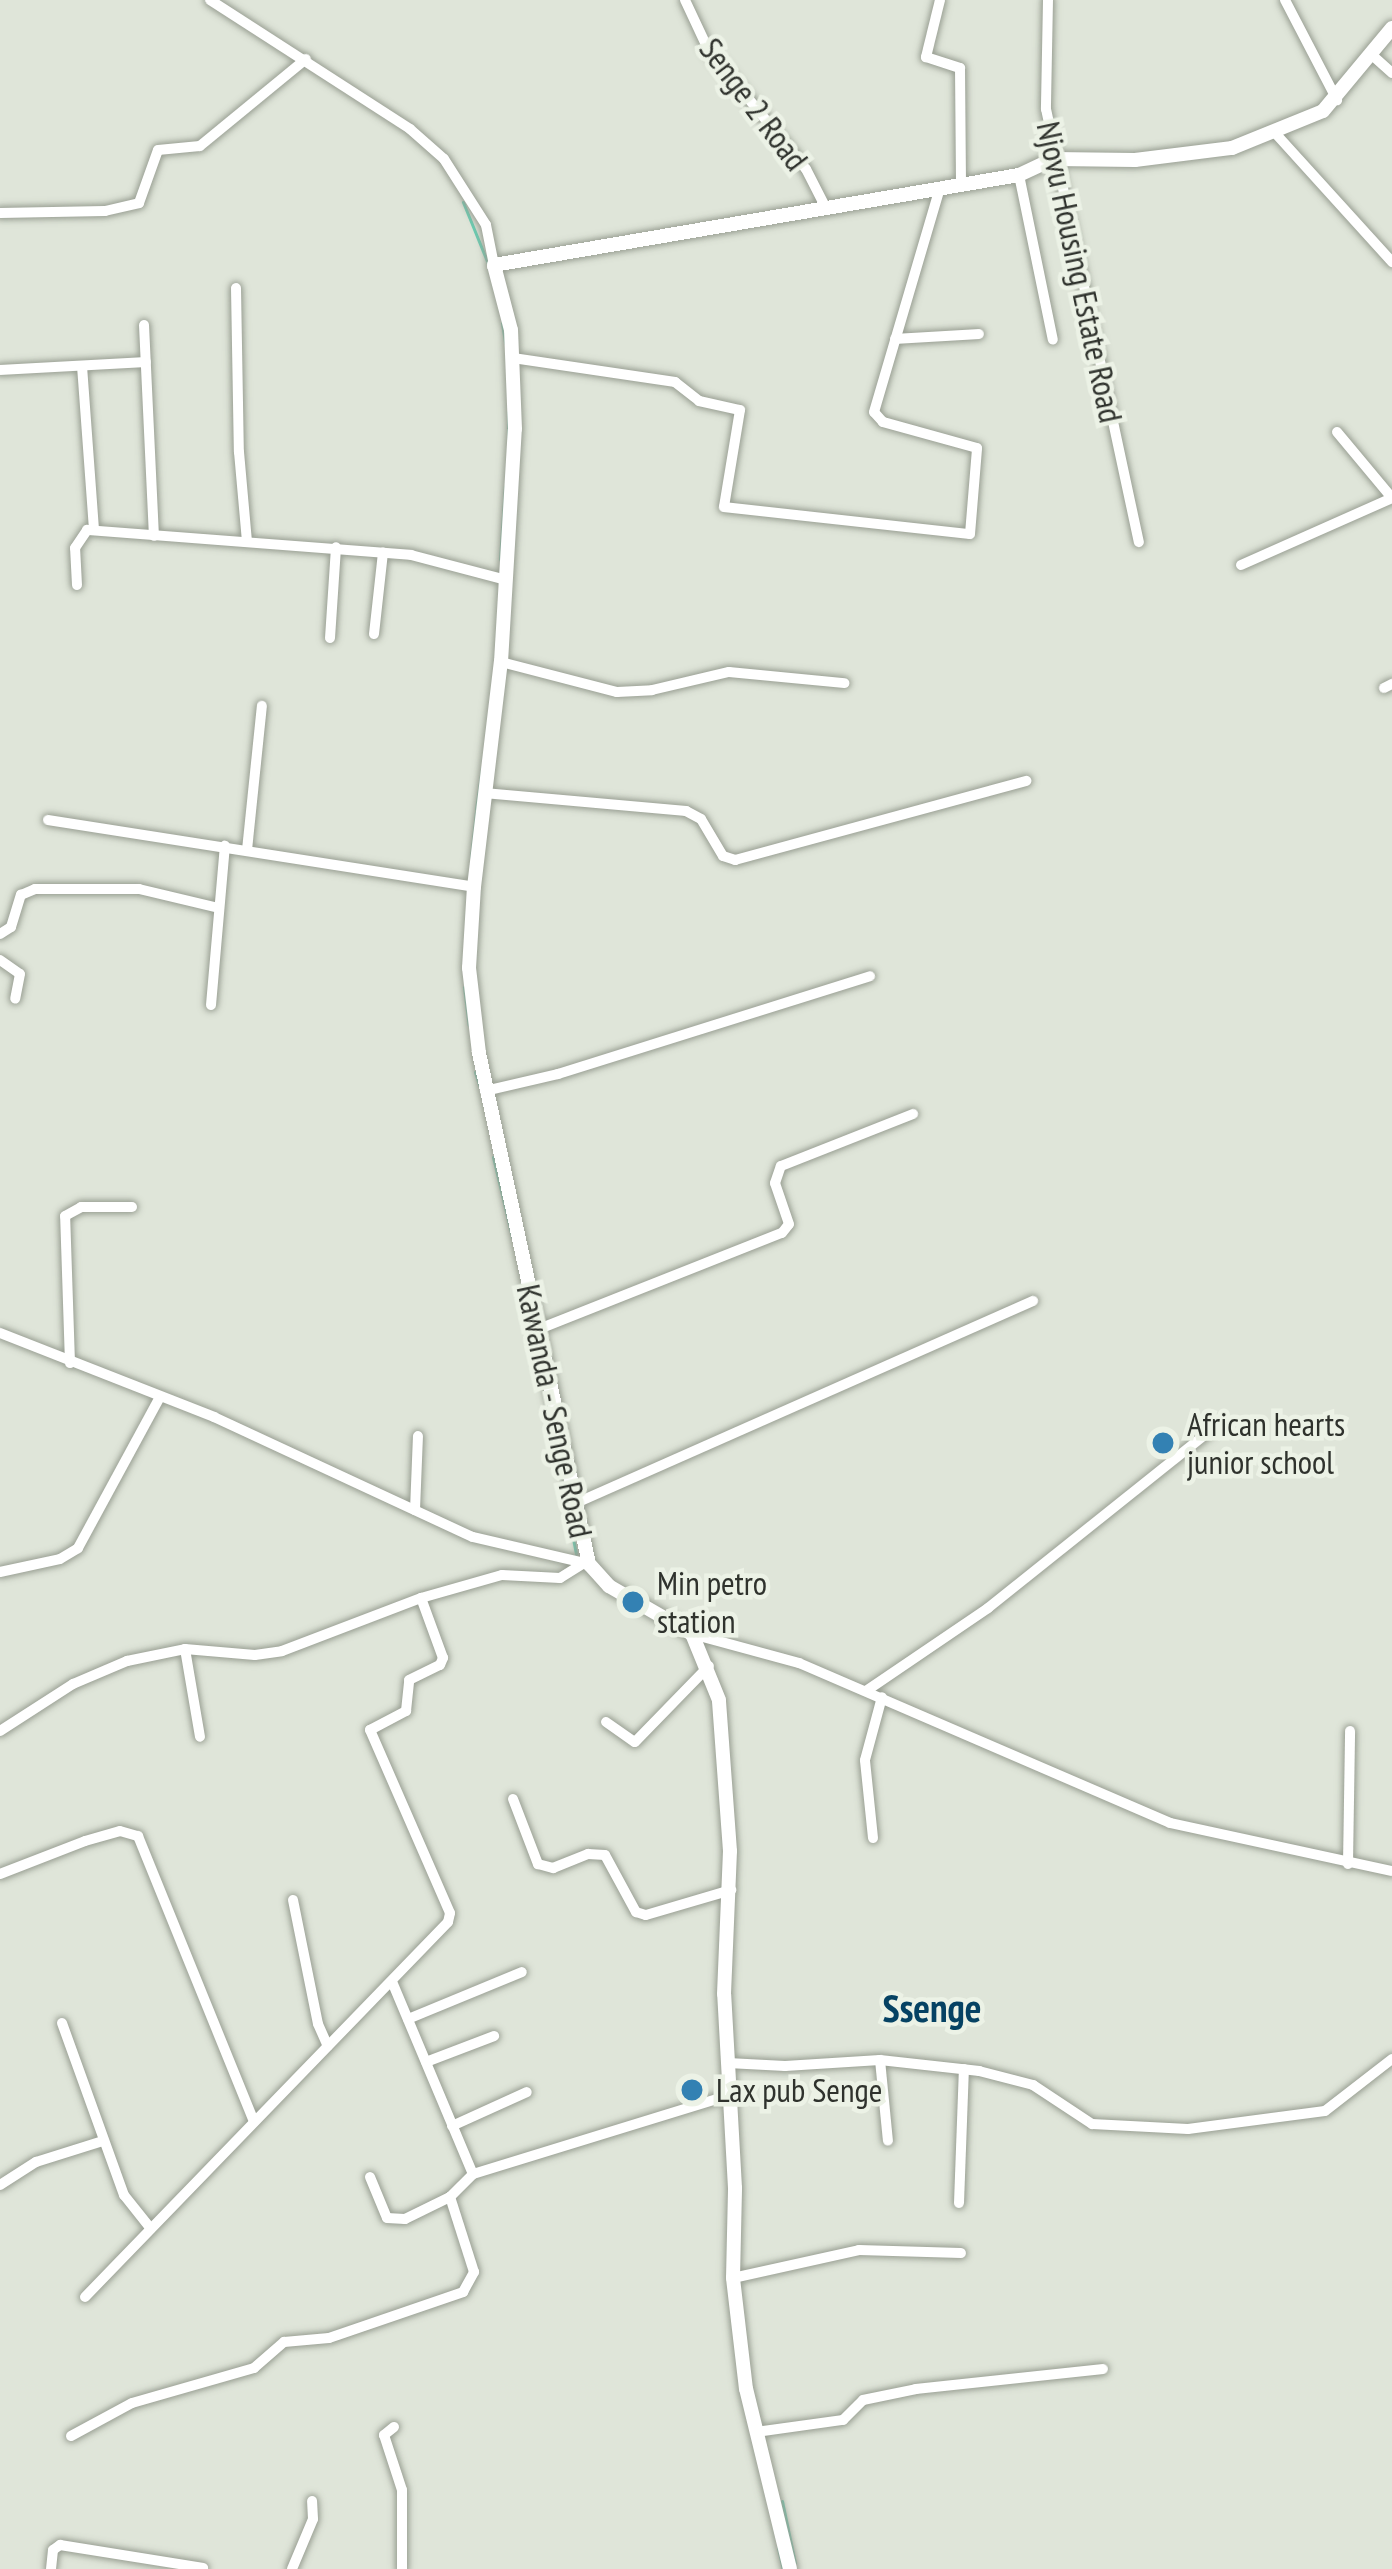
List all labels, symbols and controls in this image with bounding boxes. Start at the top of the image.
street label: Senge 2 Road [691,30,817,178]
street label: Njovu Housing Estate Road [1029,118,1131,426]
street label: Kawanda - Senge Road [509,1280,601,1542]
place label: African hearts junior school [1187,1404,1345,1482]
marker: African hearts junior school [1150,1430,1176,1456]
place label: Min petro station [657,1563,767,1641]
marker: Min petro station [620,1589,646,1615]
district label: Ssenge [883,1985,981,2031]
place label: Lax pub Senge [716,2070,883,2110]
marker: Lax pub Senge [679,2077,705,2103]

